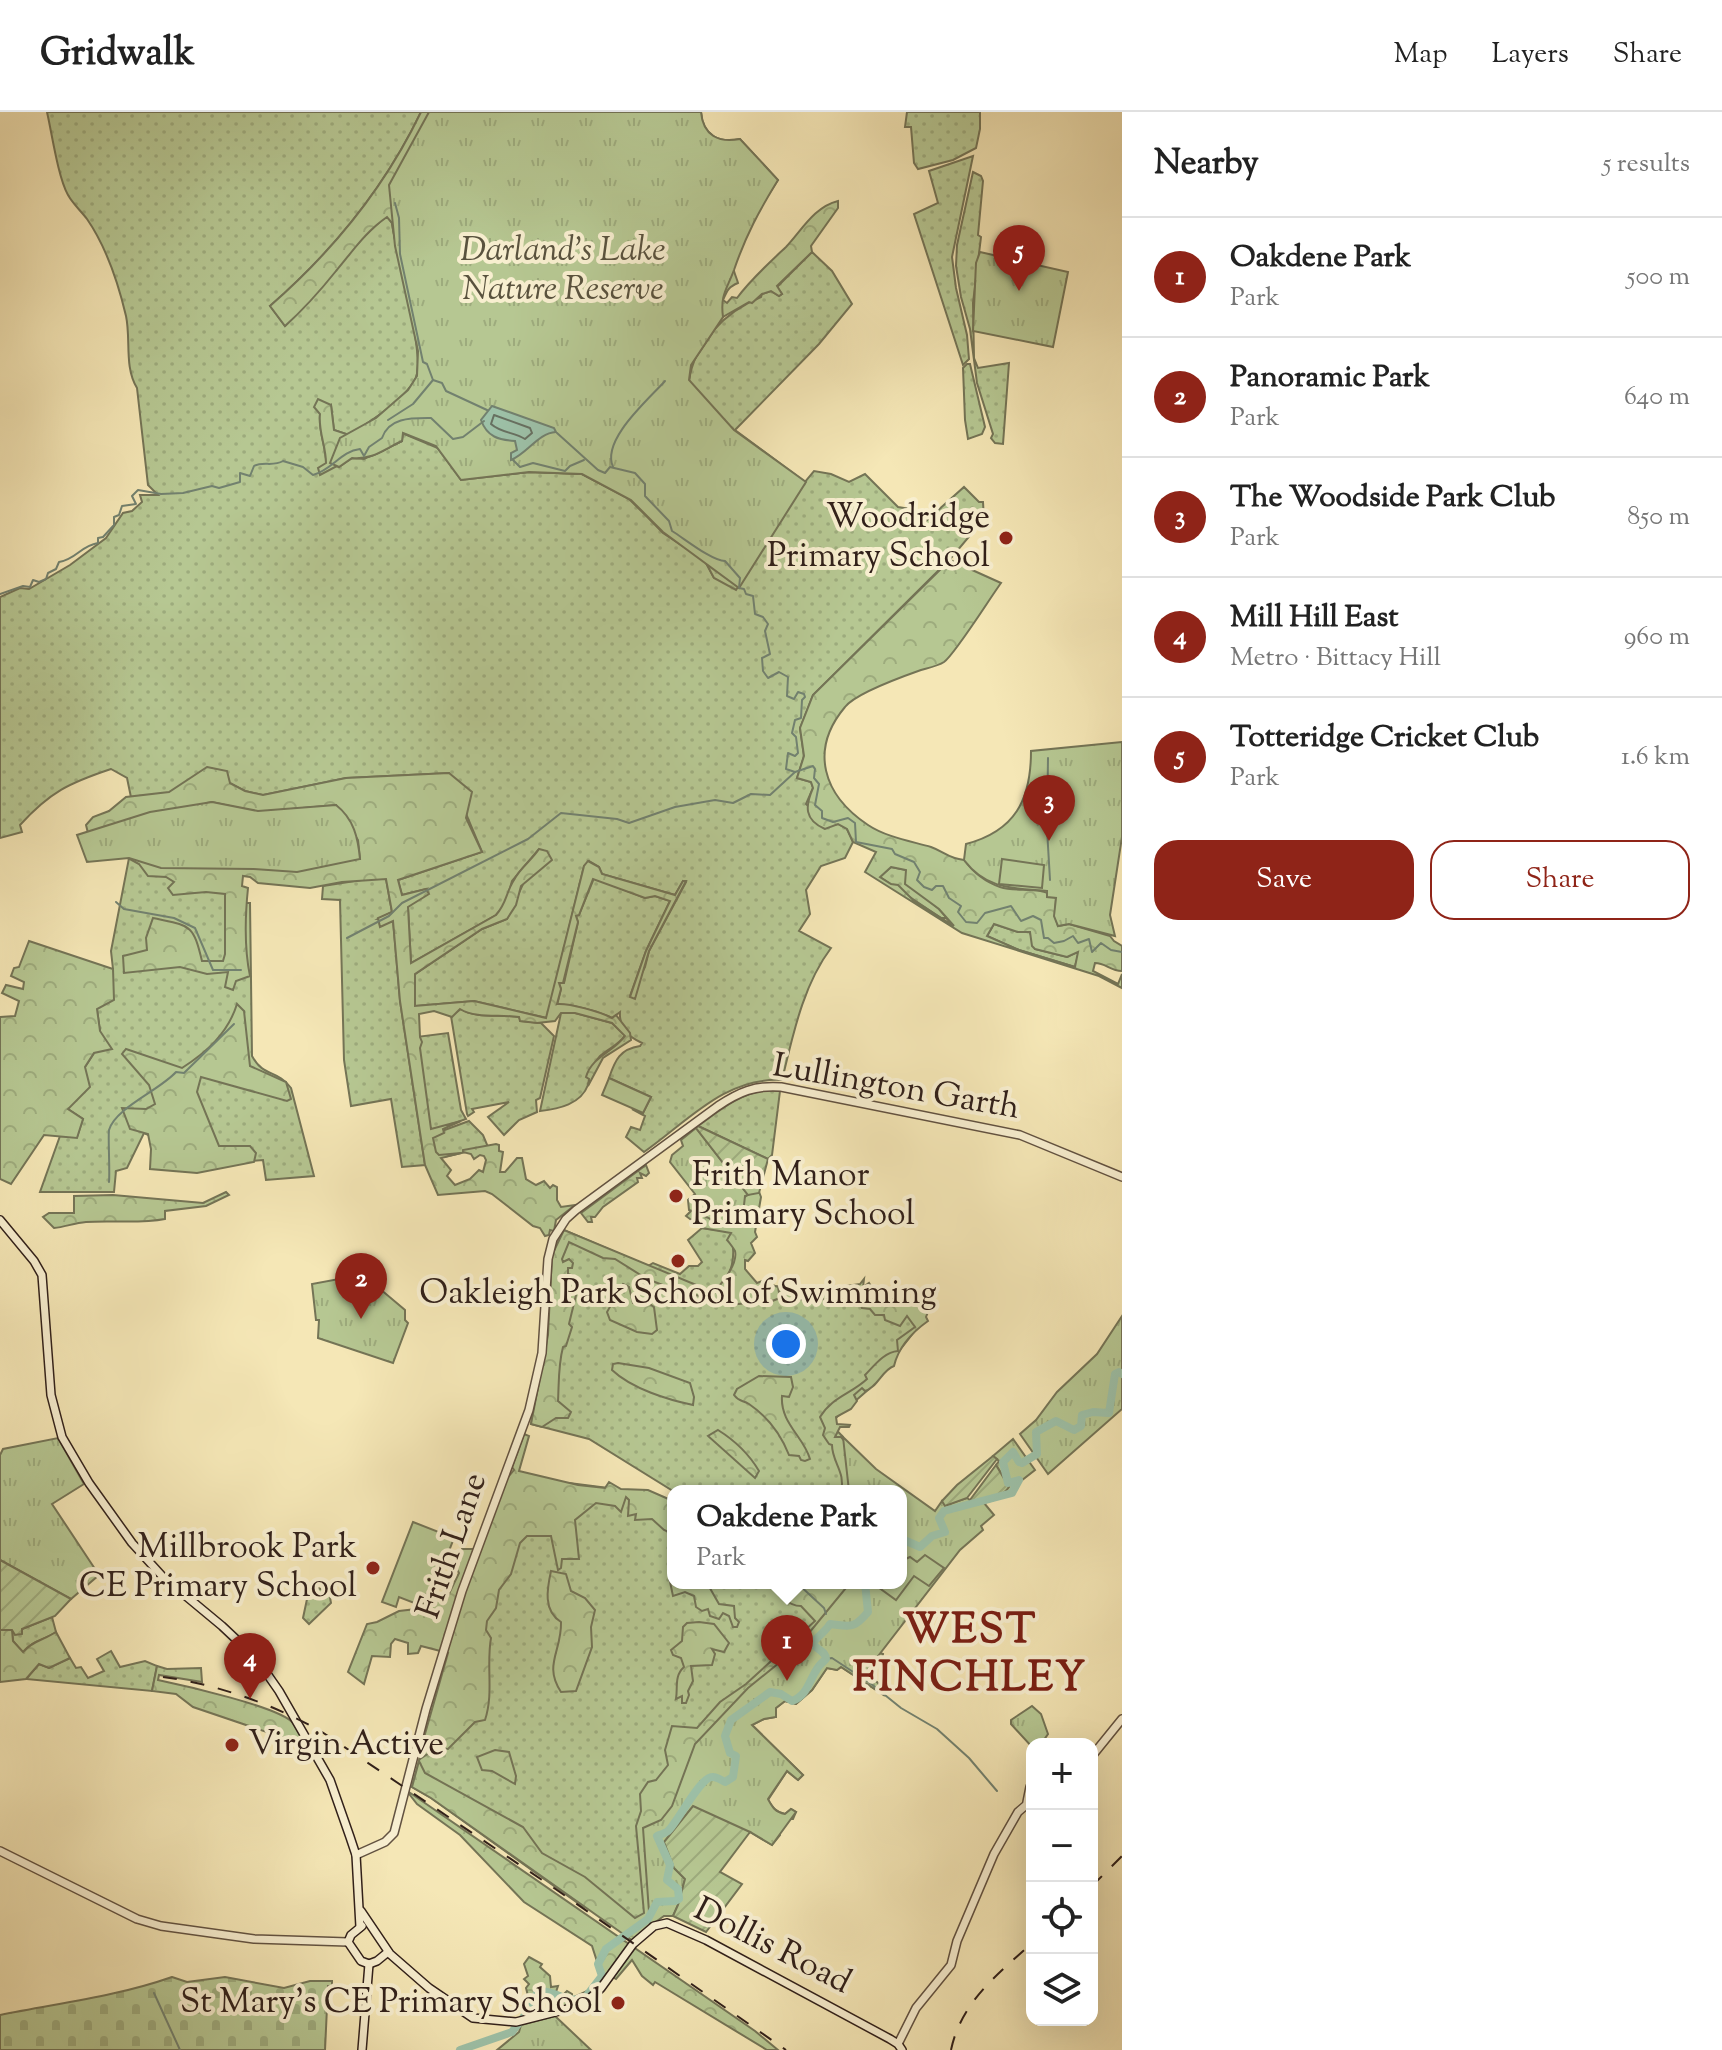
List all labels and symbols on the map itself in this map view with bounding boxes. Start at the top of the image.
pin: 5 [993,225,1045,291]
park label: Darland's Lake Nature Reserve [460,227,666,315]
place label: Woodridge Primary School [767,494,990,582]
marker: Woodridge Primary School [997,529,1015,547]
pin: 3 [1023,775,1075,841]
street label: Lullington Garth [769,1042,1023,1134]
place label: Frith Manor Primary School [692,1152,915,1240]
marker: Frith Manor Primary School [667,1187,685,1205]
marker: Oakleigh Park School of Swimming [669,1252,687,1270]
pin: 2 [335,1253,387,1319]
place label: Oakleigh Park School of Swimming [419,1270,937,1319]
your location [766,1324,806,1364]
street label: Frith Lane [405,1467,501,1625]
place label: Millbrook Park CE Primary School [79,1524,357,1612]
marker: Millbrook Park CE Primary School [364,1559,382,1577]
district label: WEST FINCHLEY [853,1602,1087,1710]
pin: 1 [761,1615,813,1681]
pin: 4 [224,1633,276,1699]
place label: Virgin Active [248,1721,444,1770]
marker: Virgin Active [223,1736,241,1754]
street label: Dollis Road [685,1886,859,2008]
place label: St Mary's CE Primary School [180,1979,602,2028]
marker: St Mary's CE Primary School [609,1994,627,2012]

